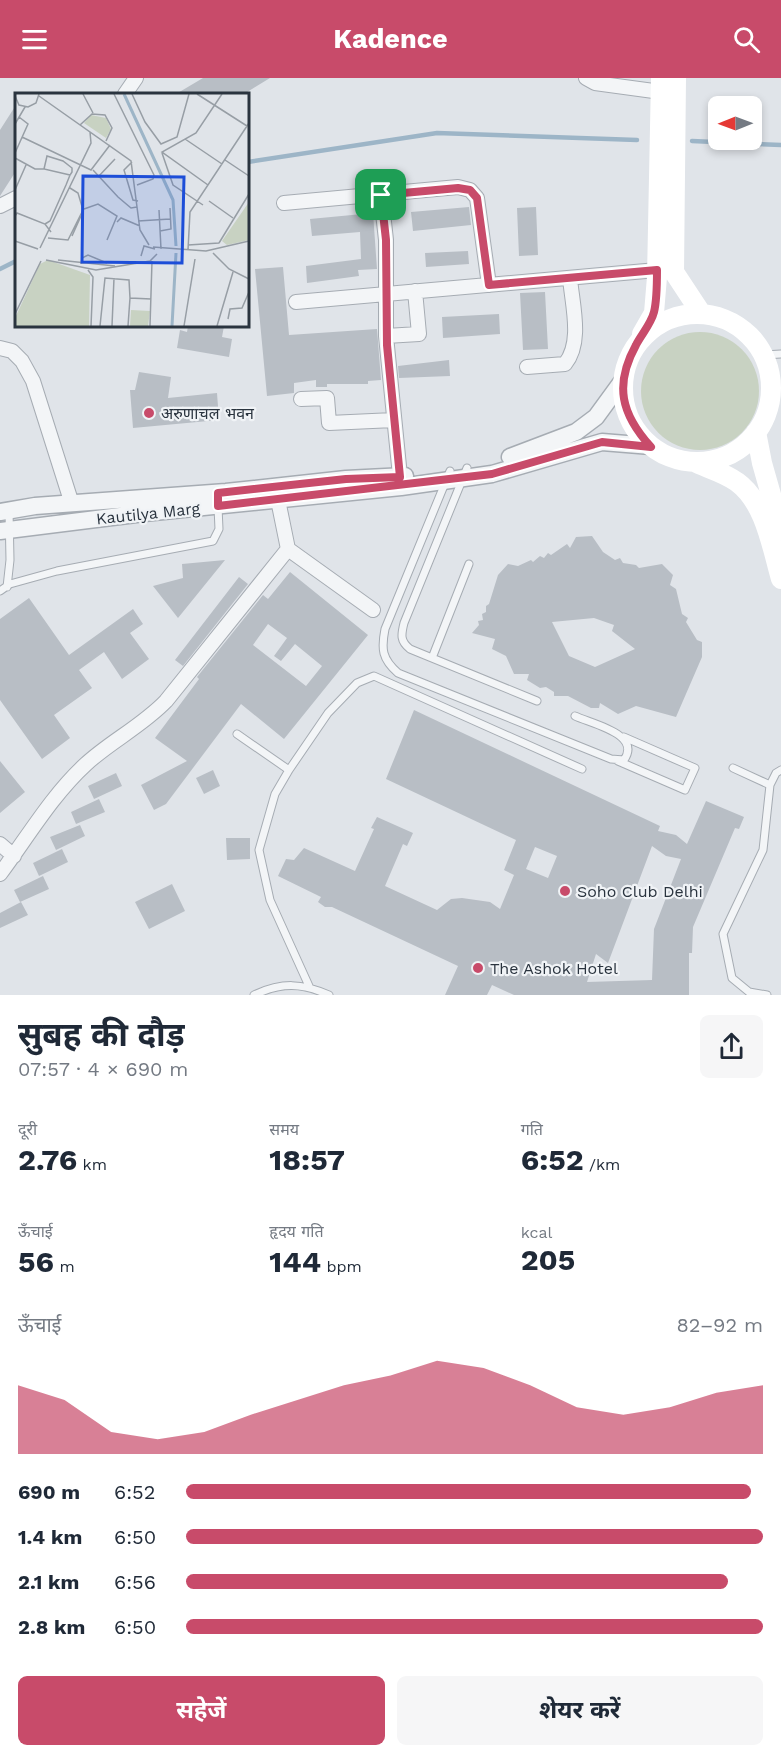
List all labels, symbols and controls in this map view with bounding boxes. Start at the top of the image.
icon: menu [18,23,51,56]
text: Kadence [333,23,448,55]
icon: search [730,23,763,56]
inset map [15,93,249,327]
north arrow [708,96,762,150]
map controls [708,96,762,150]
pin [355,169,406,220]
icon: arrive [364,178,397,211]
place label: अरुणाचल भवन [161,404,255,423]
marker: अरुणाचल भवन [142,406,156,420]
street label: Kautilya Marg [95,499,201,528]
place label: Soho Club Delhi [577,882,703,901]
marker: Soho Club Delhi [558,884,572,898]
place label: The Ashok Hotel [490,959,618,978]
marker: The Ashok Hotel [471,961,485,975]
text: सुबह की दौड़ [18,1015,185,1054]
button: share [700,1015,763,1078]
text: 07:57 · 4 × 690 m [18,1057,188,1081]
text: दूरी [18,1120,37,1139]
text: समय [269,1120,299,1139]
text: गति [521,1120,543,1139]
text: 2.76 [18,1142,77,1177]
text: 18:57 [269,1142,345,1177]
text: 6:52 [521,1142,584,1177]
text: km [77,1155,107,1174]
text: /km [584,1155,620,1174]
text: ऊँचाई [18,1222,53,1241]
text: हृदय गति [269,1222,324,1241]
text: kcal [521,1223,552,1242]
text: 205 [521,1242,575,1277]
text: 56 [18,1244,54,1279]
text: 144 [269,1244,321,1279]
text: m [54,1257,75,1276]
text: bpm [321,1257,362,1276]
text: ऊँचाई [18,1313,61,1337]
text: 82–92 m [677,1313,763,1337]
text: 690 m [18,1480,80,1504]
text: 6:52 [114,1480,155,1504]
text: 1.4 km [18,1525,82,1549]
text: 6:50 [114,1525,156,1549]
text: 2.1 km [18,1570,79,1594]
text: 6:56 [114,1570,156,1594]
text: 2.8 km [18,1615,85,1639]
text: 6:50 [114,1615,156,1639]
button: सहेजें [18,1676,385,1745]
button: शेयर करें [397,1676,763,1745]

